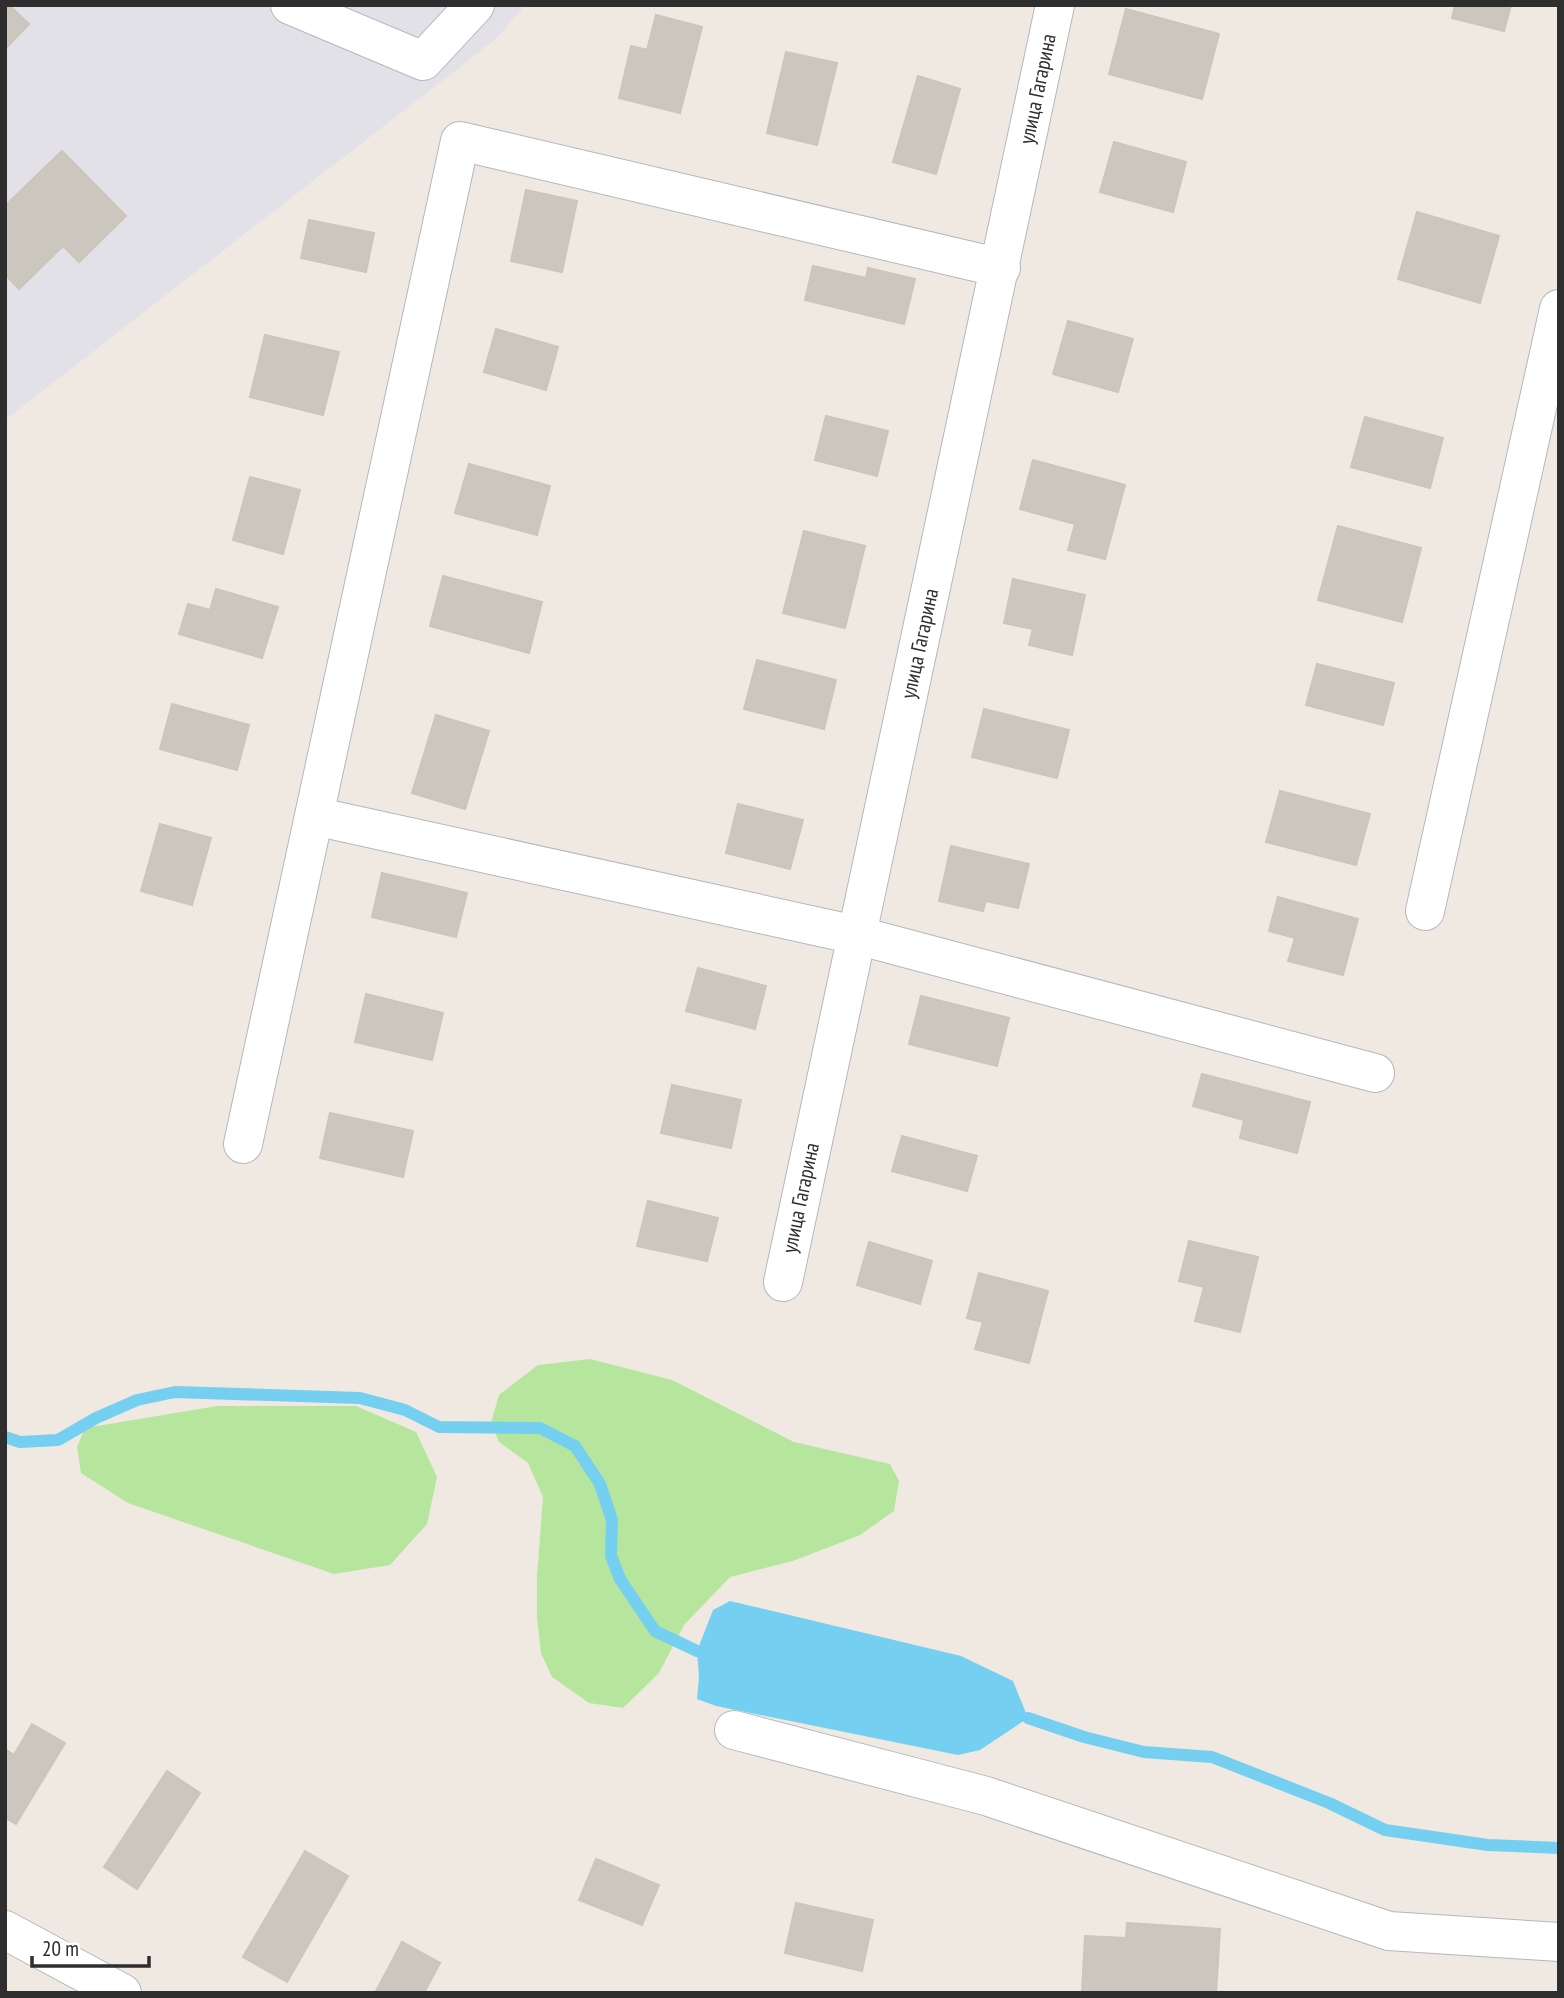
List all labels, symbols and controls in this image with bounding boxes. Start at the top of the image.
street label: улица Гагарина [1013,31,1062,146]
street label: улица Гагарина [894,586,944,701]
street label: улица Гагарина [775,1140,825,1255]
scale bar [32,1924,149,1968]
text: 20 m [42,1935,79,1962]

